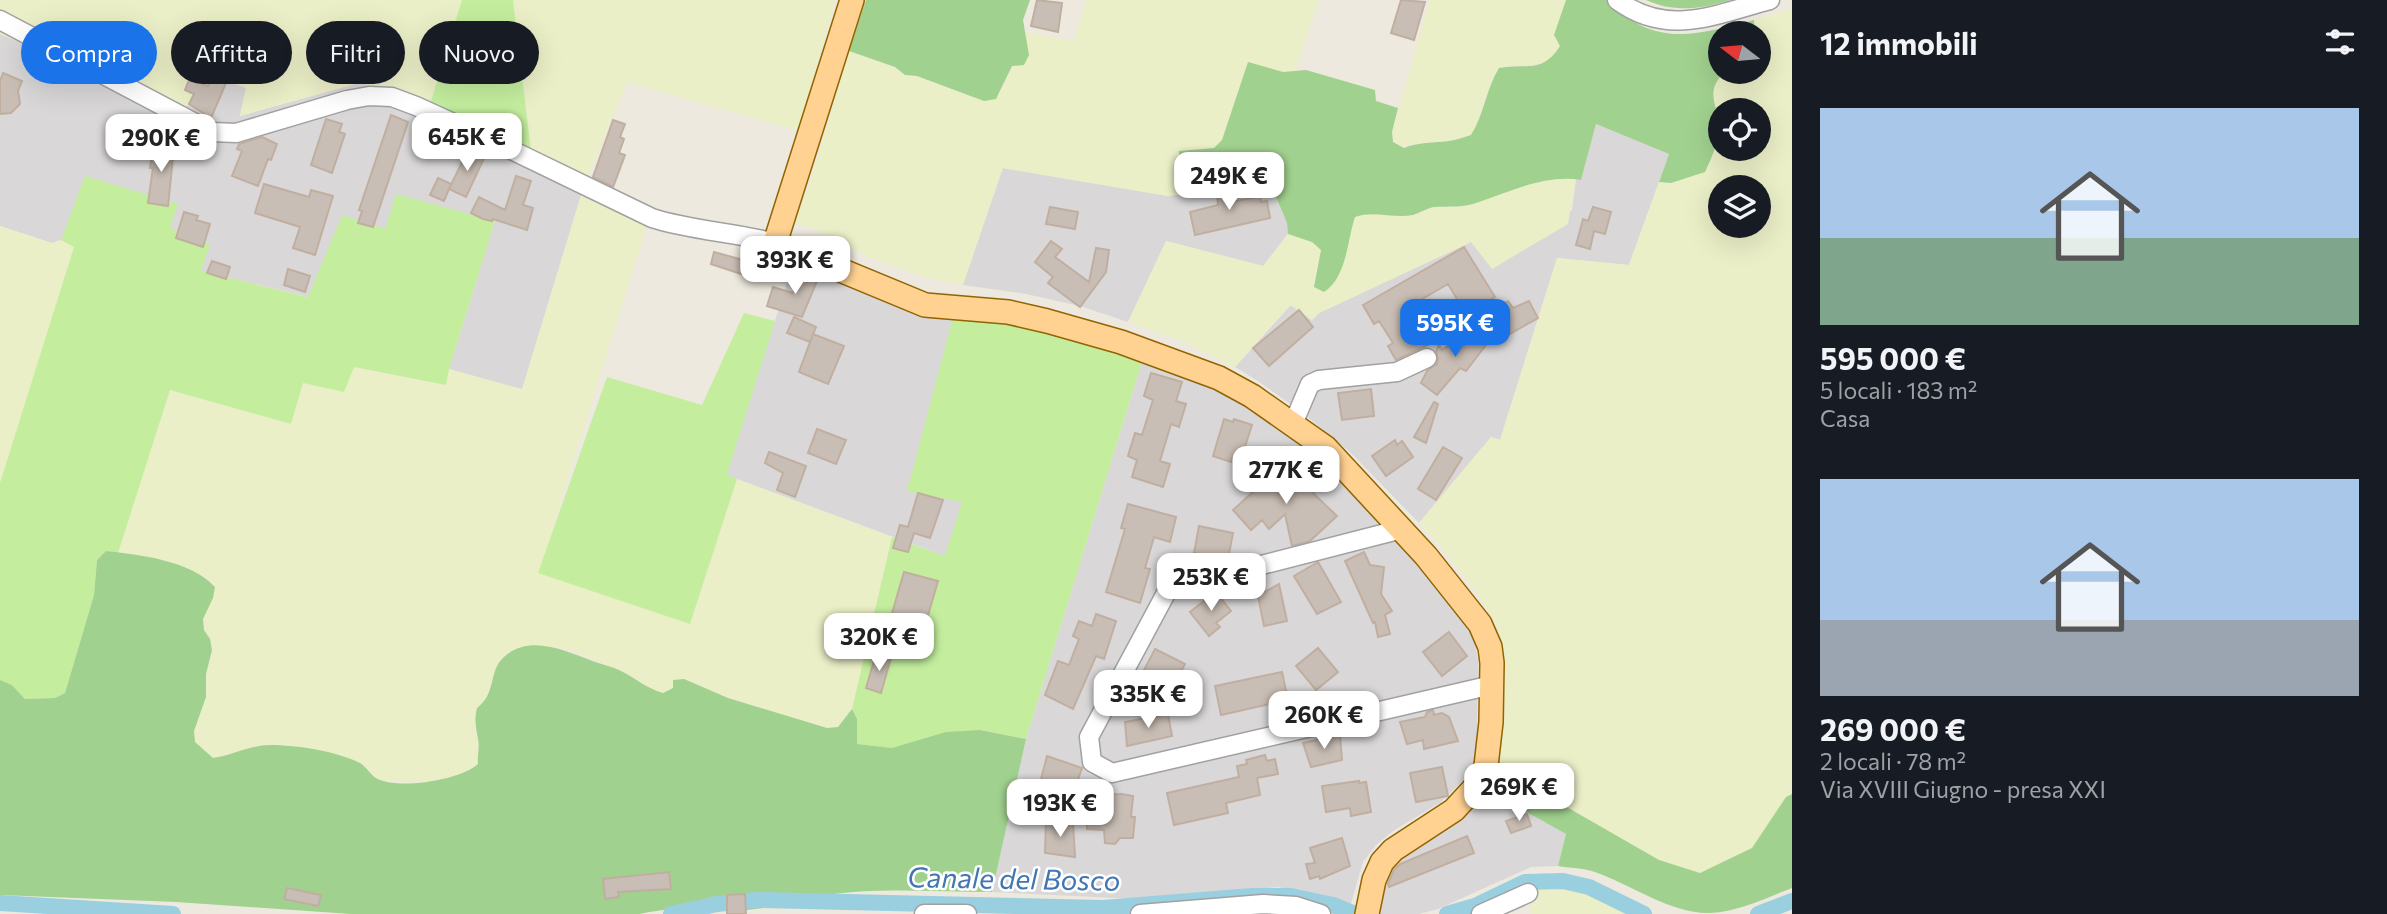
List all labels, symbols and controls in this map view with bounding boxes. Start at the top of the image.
chip: Compra [21,21,157,84]
chip: Affitta [171,21,292,84]
chip: Filtri [306,21,405,84]
chip: Nuovo [419,21,539,84]
north arrow [1708,21,1771,84]
map controls [1708,21,1771,238]
icon: filters [2321,23,2359,61]
text: 12 immobili [1820,24,1978,61]
button: locate [1708,98,1771,161]
pin: 290K € [104,114,218,174]
pin: 645K € [410,114,524,173]
text: 645K € [428,122,506,150]
text: 290K € [121,123,201,151]
pin: 249K € [1172,152,1286,212]
icon: home [2027,153,2153,279]
text: 249K € [1190,161,1268,189]
button: layers [1708,175,1771,238]
pin: 393K € [738,236,852,296]
text: 393K € [756,245,834,273]
pin: 595K € [1398,300,1512,359]
text: 595K € [1416,308,1494,336]
text: 595 000 € [1820,339,1966,376]
text: 5 locali · 183 m² [1820,376,1977,404]
text: Casa [1820,404,1870,432]
pin: 277K € [1229,447,1343,506]
text: 277K € [1249,455,1323,483]
icon: home [2027,524,2153,650]
pin: 253K € [1154,554,1268,613]
text: 253K € [1173,562,1249,590]
pin: 320K € [822,614,936,673]
text: 320K € [840,622,918,650]
pin: 335K € [1091,670,1205,730]
text: 335K € [1110,679,1186,707]
pin: 260K € [1267,692,1381,751]
text: 260K € [1284,700,1364,728]
text: 269 000 € [1820,710,1966,747]
text: 2 locali · 78 m² [1820,747,1966,775]
pin: 269K € [1462,764,1576,823]
text: 269K € [1480,772,1558,800]
text: Via XVIII Giugno - presa XXI [1820,775,2106,803]
pin: 193K € [1003,780,1117,839]
text: 193K € [1023,788,1097,816]
water label: Canale del Bosco [907,859,1121,897]

